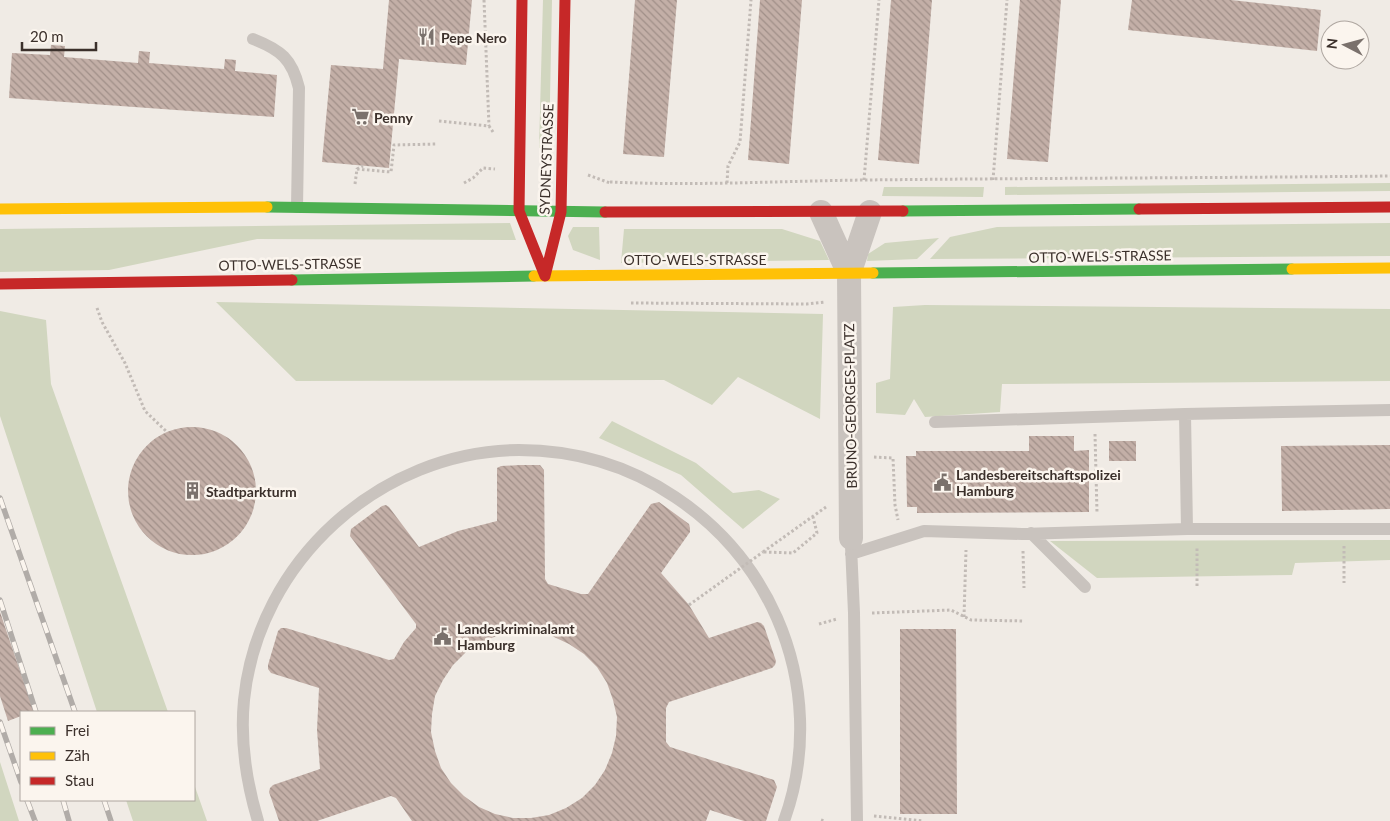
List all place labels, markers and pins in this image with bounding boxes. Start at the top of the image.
restaurant icon: Pepe Nero [417,27,437,47]
place label: Pepe Nero [441,29,507,46]
supermarket icon: Penny [350,107,370,127]
place label: Penny [374,109,413,126]
place label: Landesbereitschaftspolizei Hamburg [956,466,1121,499]
public building icon: Landesbereitschaftspolizei Hamburg [932,472,952,492]
building icon: Stadtparkturm [182,481,202,501]
place label: Stadtparkturm [206,483,297,500]
place label: Landeskriminalamt Hamburg [457,620,576,653]
public building icon: Landeskriminalamt Hamburg [433,626,453,646]

